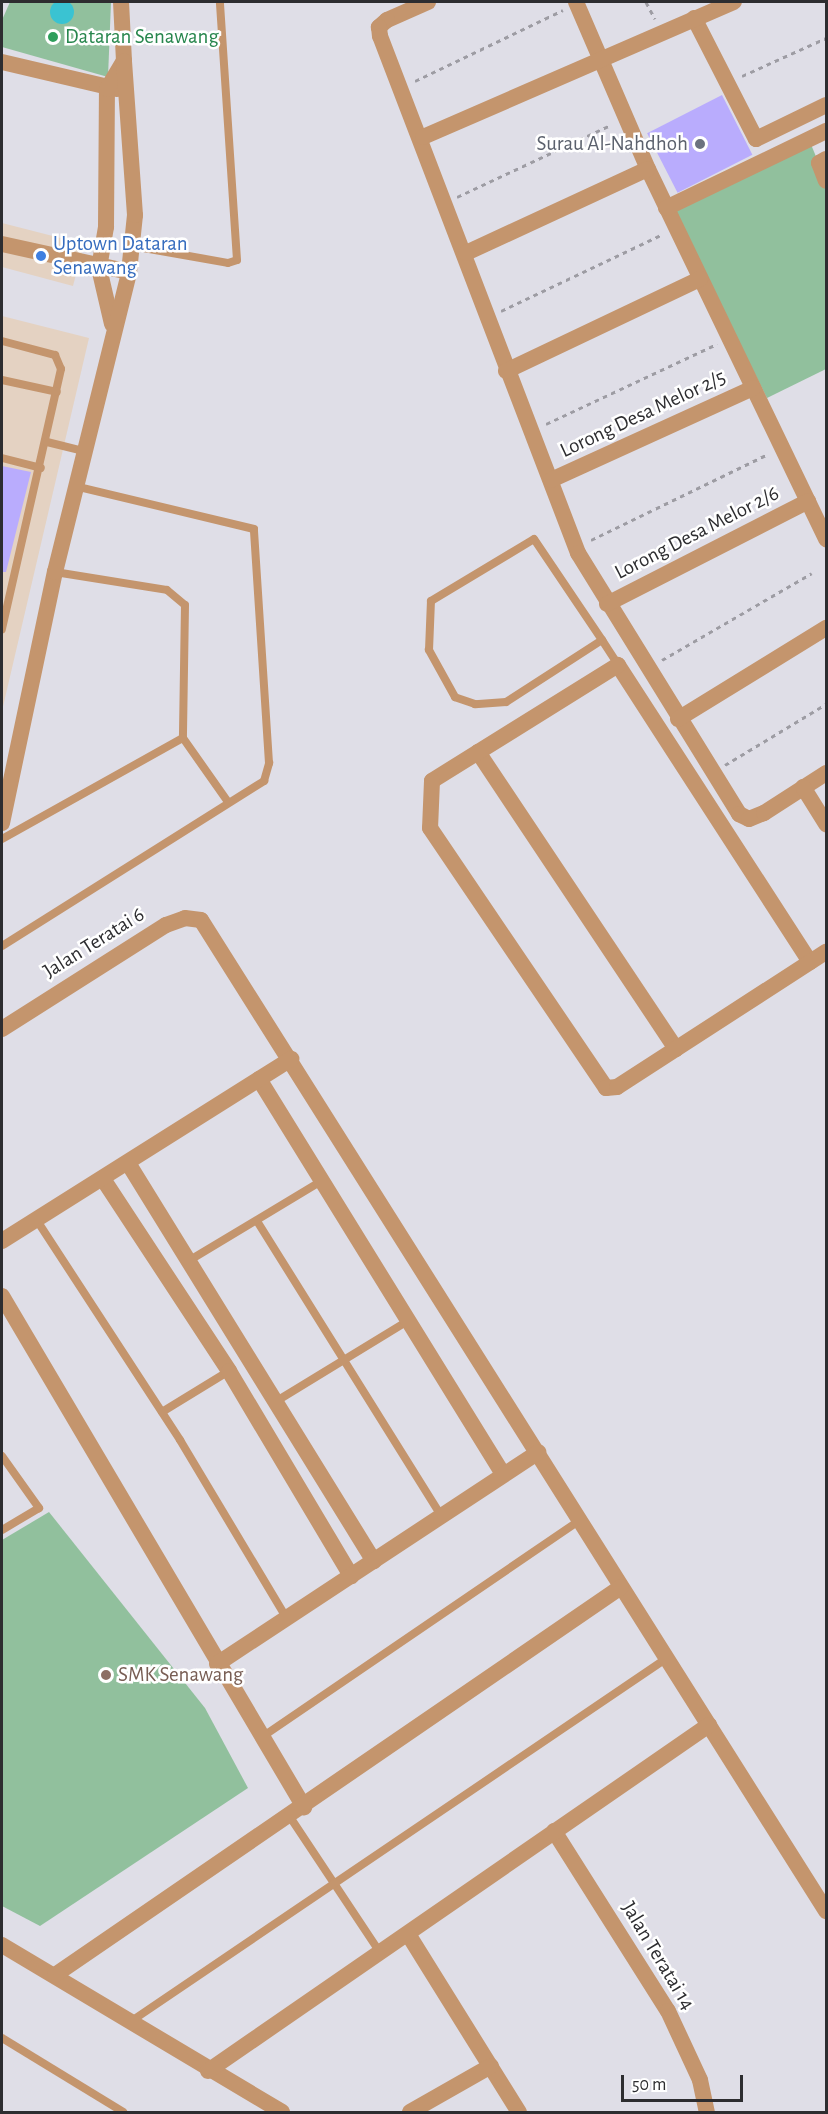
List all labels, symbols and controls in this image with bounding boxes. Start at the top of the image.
place label: Dataran Senawang [65,24,219,50]
marker: Dataran Senawang [46,30,60,44]
place label: Surau Al-Nahdhoh [536,131,688,157]
marker: Surau Al-Nahdhoh [693,137,707,151]
place label: Uptown Dataran Senawang [53,231,188,281]
marker: Uptown Dataran Senawang [34,249,48,263]
street label: Lorong Desa Melor 2/5 [556,365,730,463]
street label: Lorong Desa Melor 2/6 [611,481,783,585]
street label: Jalan Teratai 6 [39,902,149,984]
place label: SMK Senawang [118,1662,243,1688]
marker: SMK Senawang [99,1668,113,1682]
street label: Jalan Teratai 14 [616,1897,700,2015]
scale bar [624,2063,746,2101]
text: 50 m [632,2076,666,2094]

